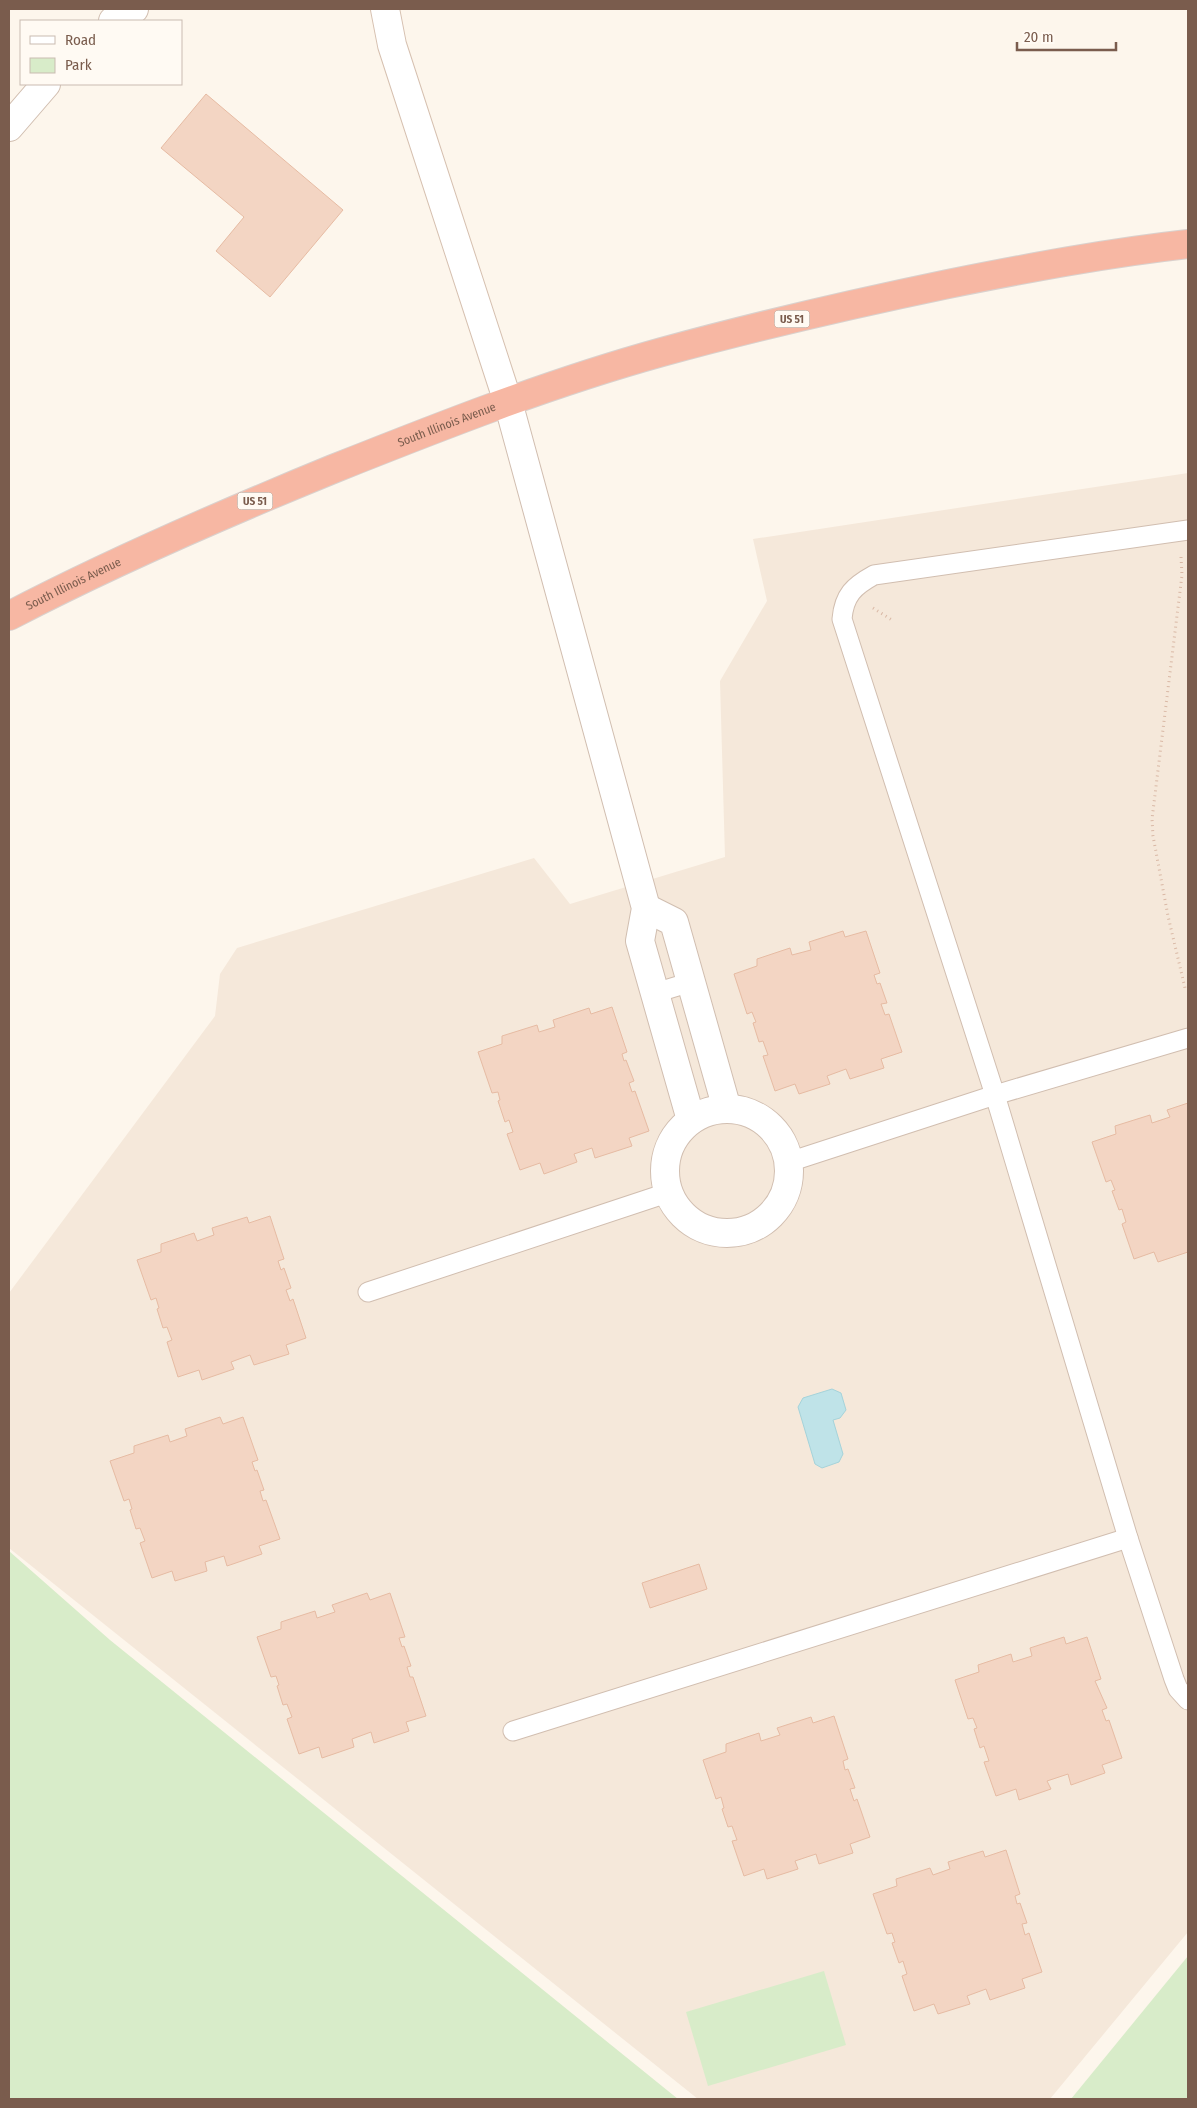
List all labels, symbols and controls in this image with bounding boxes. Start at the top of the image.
legend [20,20,182,85]
scale bar [1017,20,1116,52]
text: 20 m [1024,28,1054,46]
text: Road [65,31,96,49]
text: Park [65,56,92,74]
road number: US 51 [774,310,810,328]
street label: South Illinois Avenue [396,400,498,450]
road number: US 51 [238,492,272,510]
street label: South Illinois Avenue [24,555,123,613]

